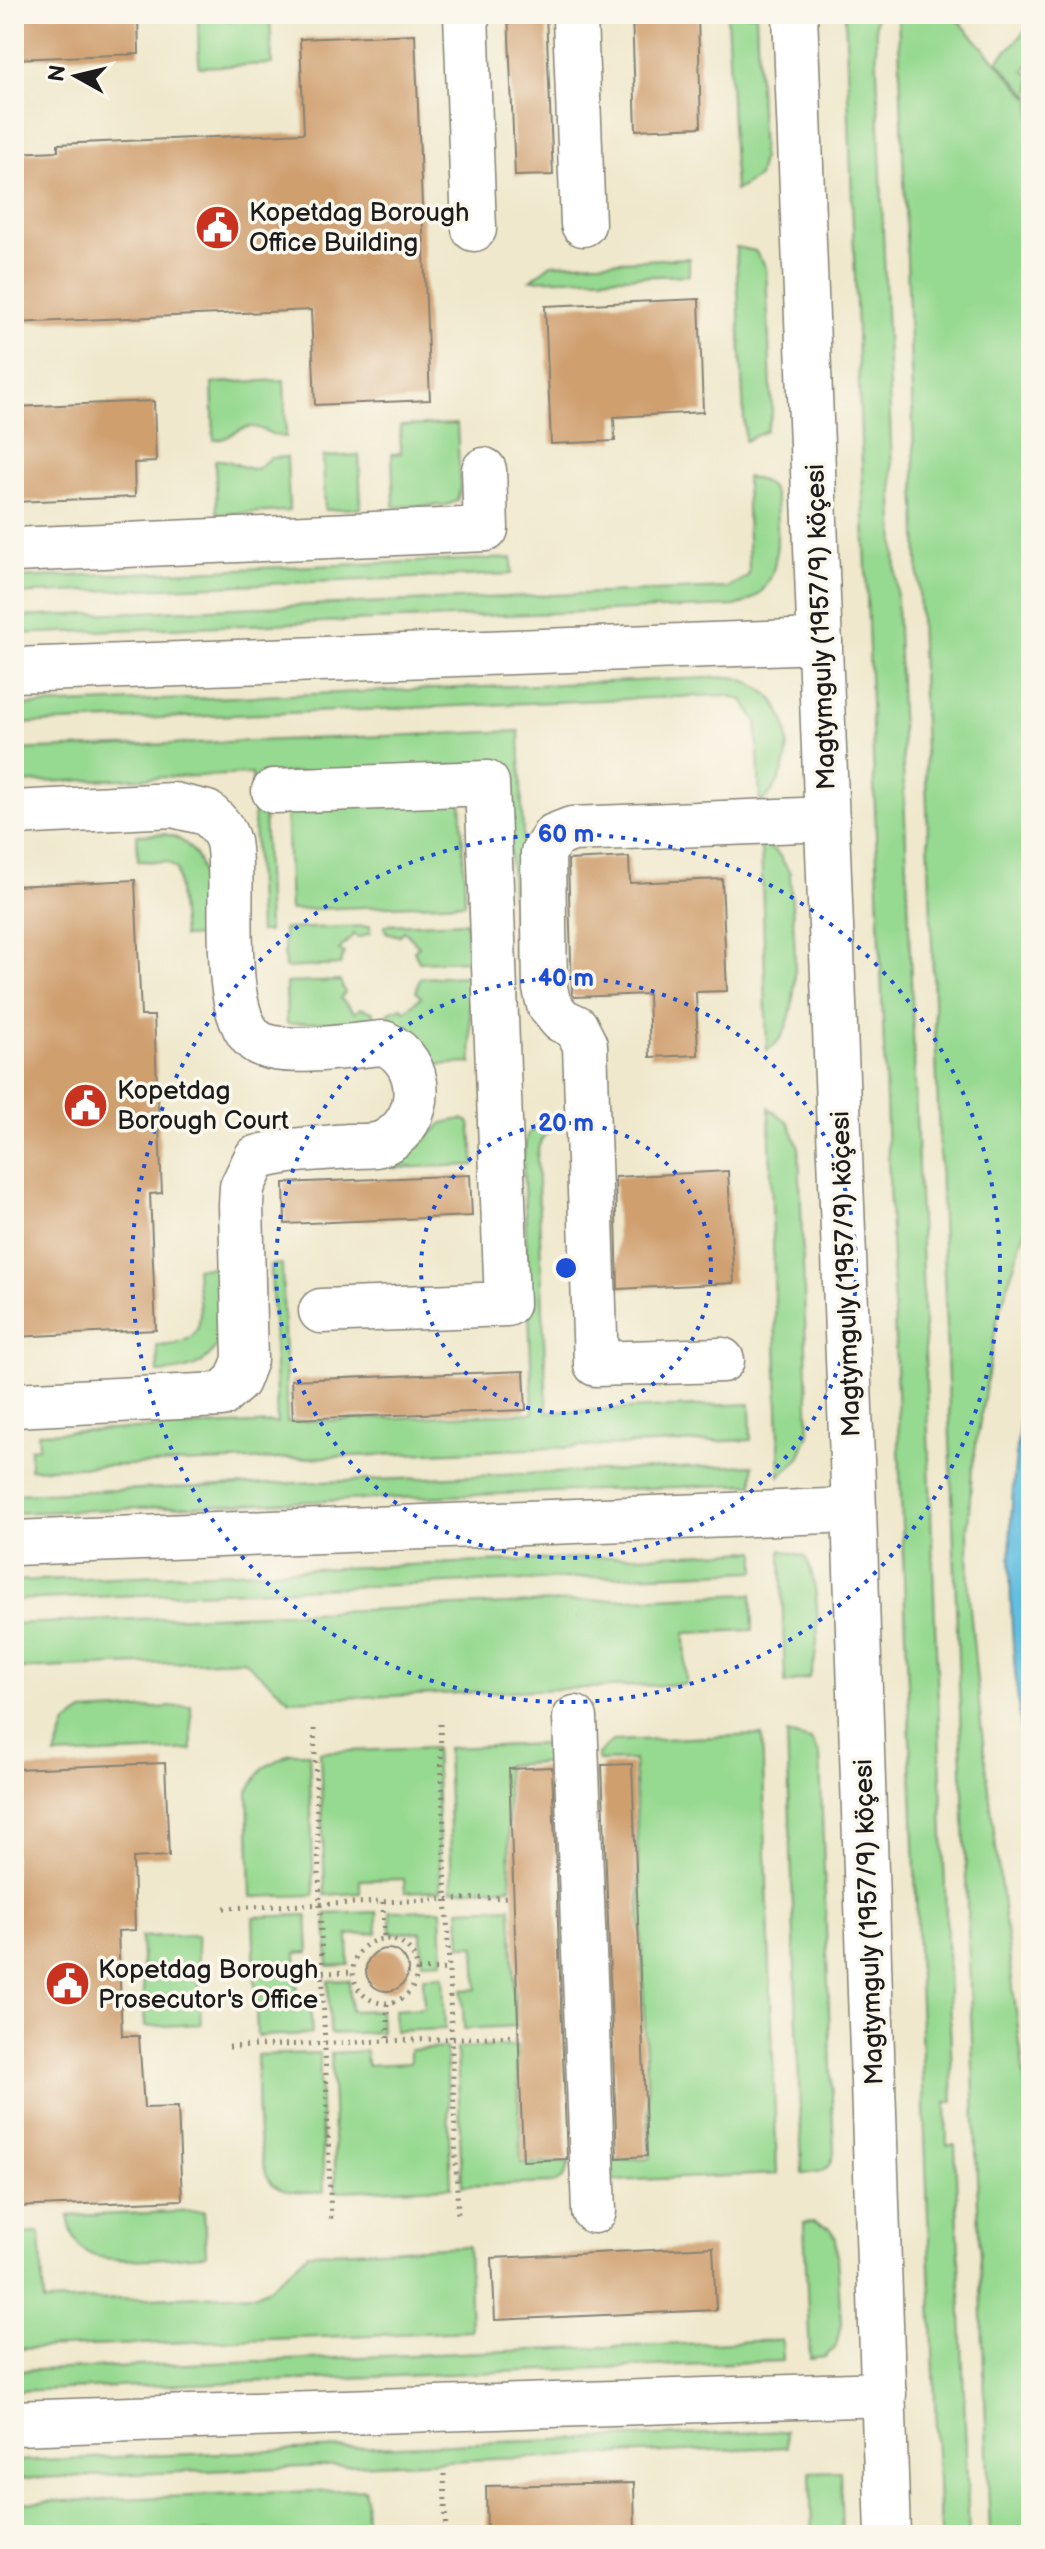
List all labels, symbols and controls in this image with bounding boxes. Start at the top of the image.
north arrow [36,36,116,116]
text: N [43,63,72,83]
place label: Kopetdag Borough Office Building [249,198,469,259]
public building icon: Kopetdag Borough Office Building [194,203,242,251]
street label: Magtymguly (1957/9) köçesi [800,463,843,791]
text: 60 m [538,820,594,849]
text: 40 m [538,964,594,993]
place label: Kopetdag Borough Court [117,1076,289,1137]
public building icon: Kopetdag Borough Court [62,1081,110,1129]
text: 20 m [538,1109,594,1138]
street label: Magtymguly (1957/9) köçesi [825,1110,868,1438]
centre of rings [552,1254,580,1282]
street label: Magtymguly (1957/9) köçesi [848,1758,891,2086]
place label: Kopetdag Borough Prosecutor's Office [98,1955,318,2016]
public building icon: Kopetdag Borough Prosecutor's Office [43,1960,91,2008]

